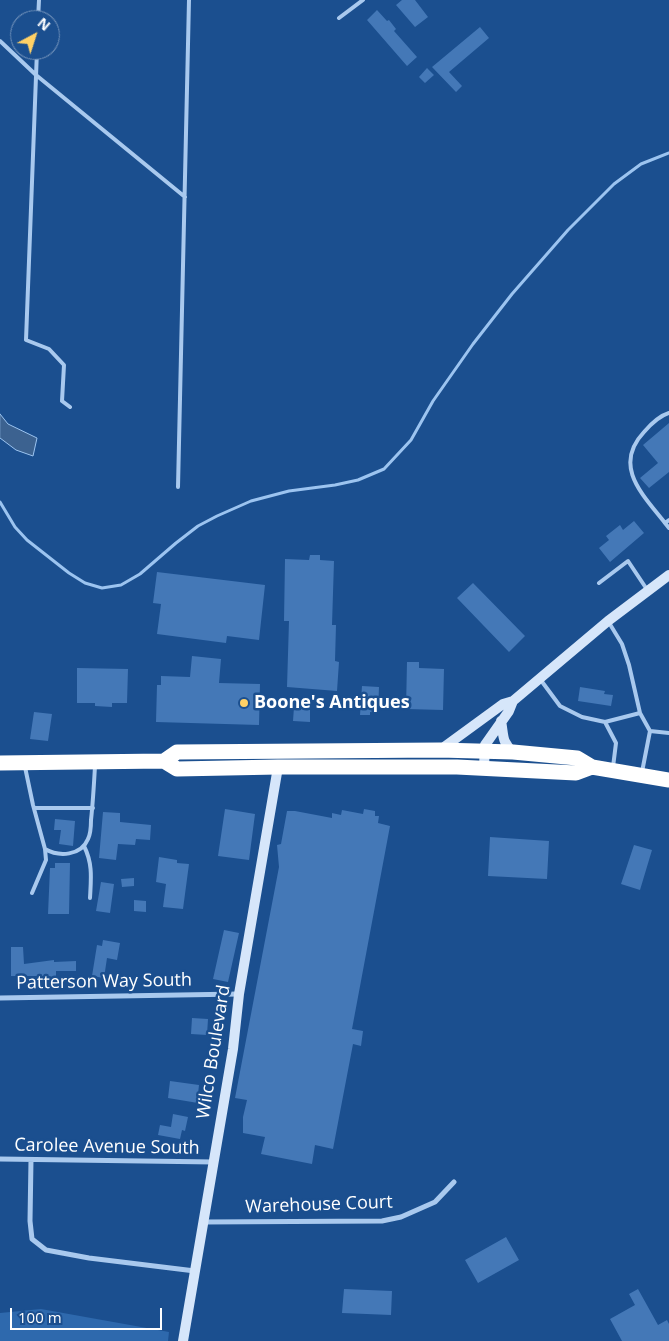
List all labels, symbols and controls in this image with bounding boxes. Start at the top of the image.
north arrow [10,10,60,60]
text: N [34,13,55,35]
place label: Boone's Antiques [254,692,410,714]
marker: Boone's Antiques [238,697,250,709]
street label: Patterson Way South [16,970,192,994]
street label: Wilco Boulevard [193,983,235,1121]
street label: Carolee Avenue South [14,1135,200,1159]
street label: Warehouse Court [245,1192,393,1218]
scale bar [12,1298,165,1330]
text: 100 m [18,1307,62,1327]

